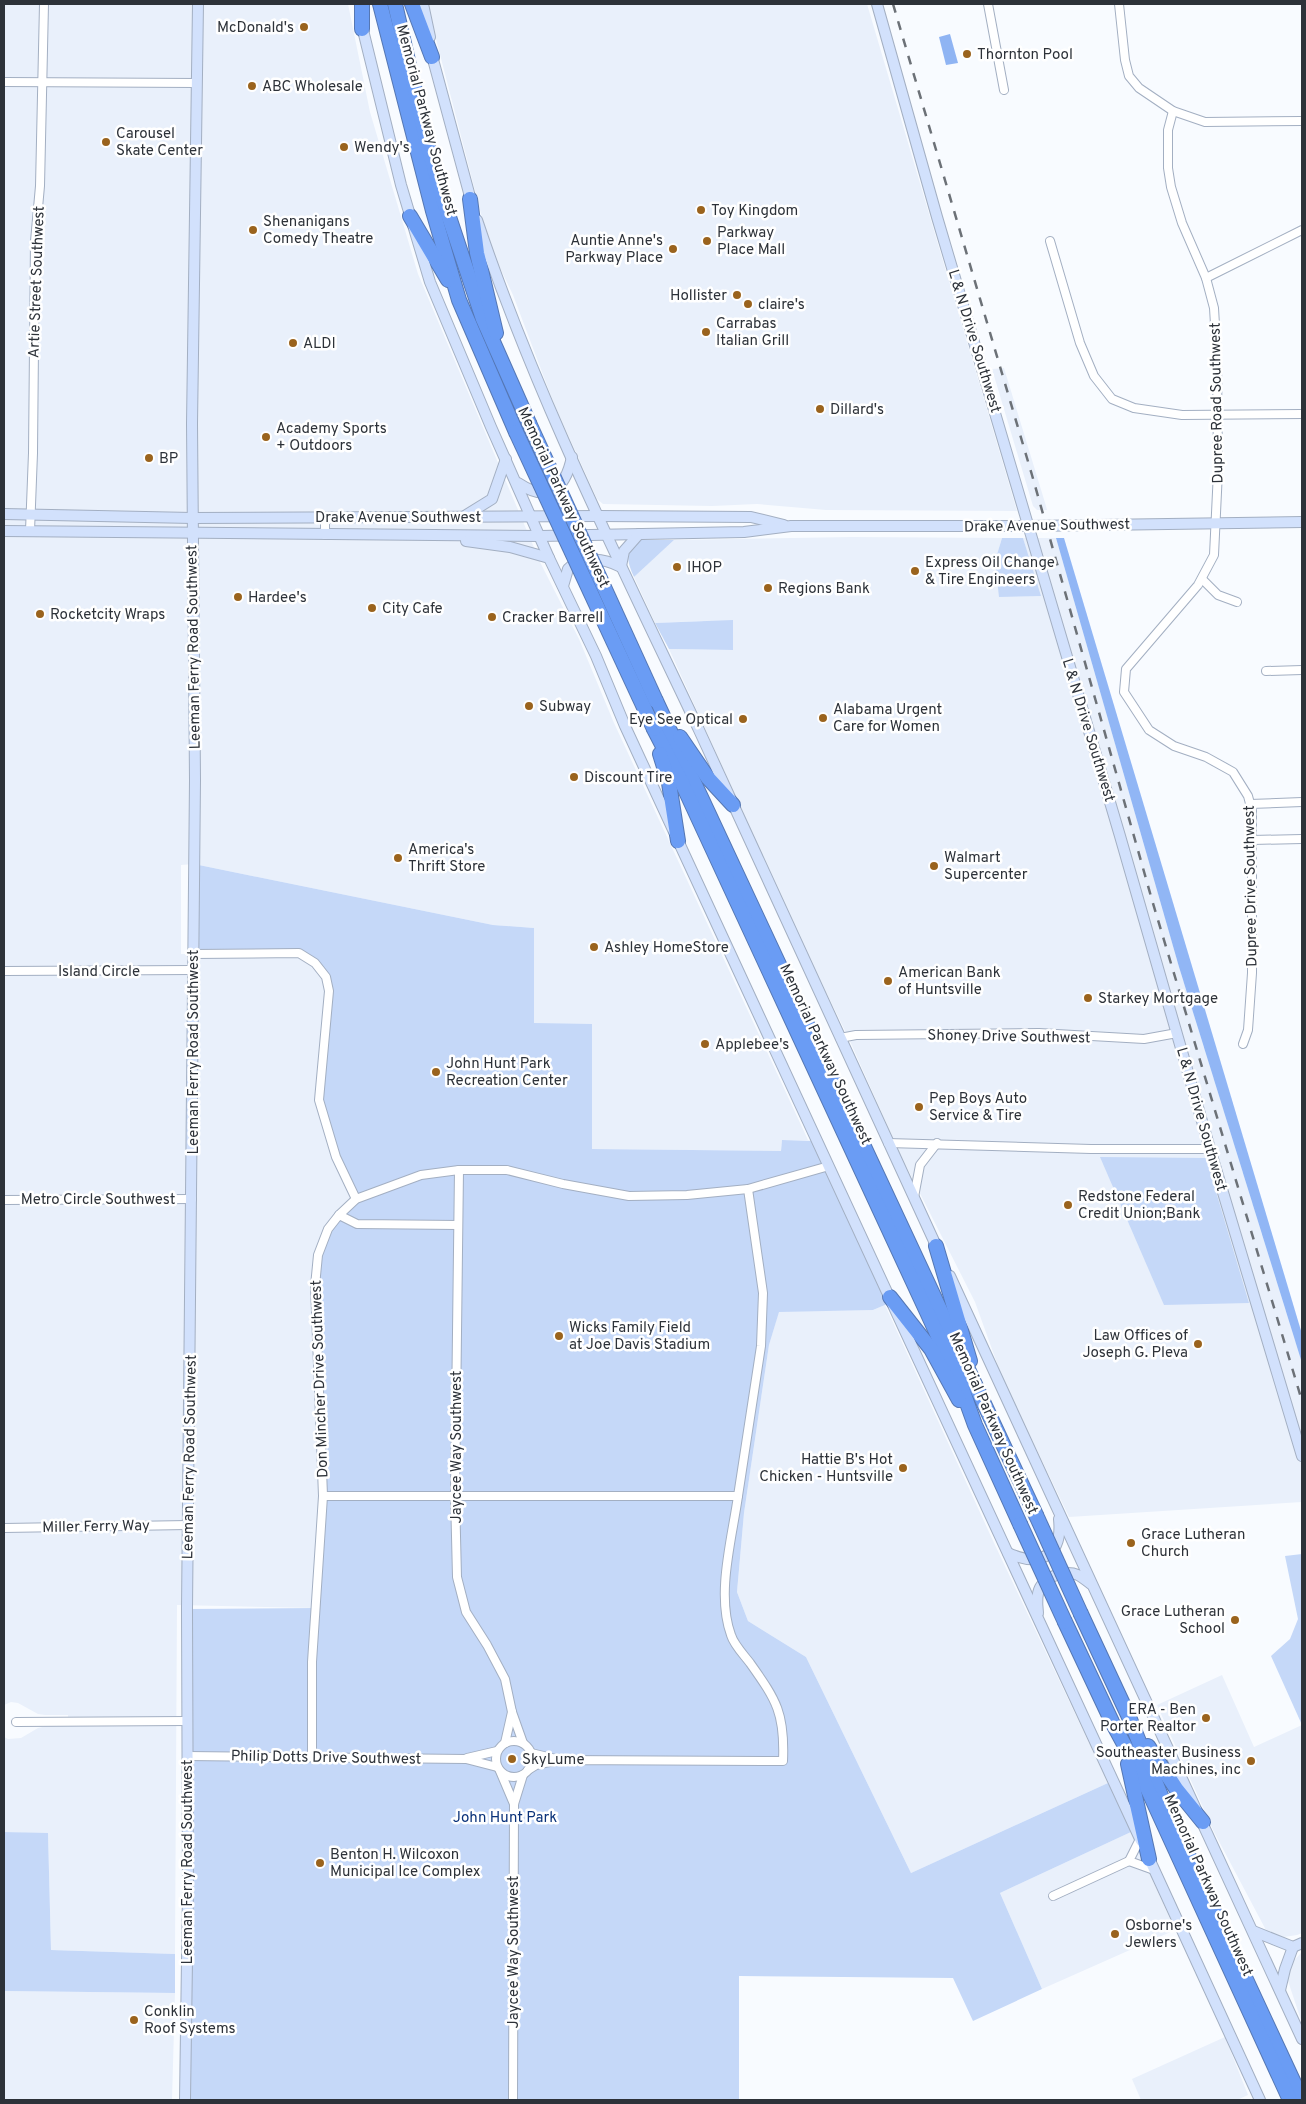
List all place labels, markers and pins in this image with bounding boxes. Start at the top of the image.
place label: McDonald's [217,19,294,38]
marker: McDonald's [298,21,310,33]
place label: Thornton Pool [977,46,1073,65]
marker: Thornton Pool [961,48,973,60]
place label: ABC Wholesale [262,78,363,97]
marker: ABC Wholesale [246,80,258,92]
place label: Carousel Skate Center [116,125,203,161]
marker: Carousel Skate Center [100,136,112,148]
place label: Wendy's [354,139,410,158]
marker: Wendy's [338,141,350,153]
place label: Toy Kingdom [711,202,798,221]
marker: Toy Kingdom [695,204,707,216]
place label: Shenanigans Comedy Theatre [263,213,373,249]
marker: Shenanigans Comedy Theatre [247,224,259,236]
place label: Parkway Place Mall [717,224,785,260]
place label: Auntie Anne's Parkway Place [565,232,663,268]
marker: Parkway Place Mall [701,235,713,247]
marker: Auntie Anne's Parkway Place [667,243,679,255]
place label: Hollister [670,287,727,306]
marker: Hollister [731,289,743,301]
place label: claire's [758,296,805,315]
marker: claire's [742,298,754,310]
place label: Carrabas Italian Grill [716,315,789,351]
marker: Carrabas Italian Grill [700,326,712,338]
place label: ALDI [303,335,336,354]
marker: ALDI [287,337,299,349]
place label: Dillard's [830,401,884,420]
marker: Dillard's [814,403,826,415]
place label: Academy Sports + Outdoors [276,420,387,456]
marker: Academy Sports + Outdoors [260,431,272,443]
place label: BP [159,450,178,469]
marker: BP [143,452,155,464]
place label: Express Oil Change & Tire Engineers [925,554,1055,590]
place label: IHOP [687,559,722,578]
marker: IHOP [671,561,683,573]
marker: Express Oil Change & Tire Engineers [909,565,921,577]
place label: Regions Bank [778,580,870,599]
marker: Regions Bank [762,582,774,594]
place label: Hardee's [248,589,307,608]
marker: Hardee's [232,591,244,603]
place label: City Cafe [382,600,443,619]
marker: City Cafe [366,602,378,614]
place label: Rocketcity Wraps [50,606,165,625]
marker: Rocketcity Wraps [34,608,46,620]
place label: Cracker Barrell [502,609,603,628]
marker: Cracker Barrell [486,611,498,623]
place label: Subway [539,698,591,717]
marker: Subway [523,700,535,712]
place label: Alabama Urgent Care for Women [833,701,942,737]
place label: Eye See Optical [629,711,733,730]
marker: Alabama Urgent Care for Women [817,712,829,724]
marker: Eye See Optical [737,713,749,725]
place label: Discount Tire [584,769,672,788]
marker: Discount Tire [568,771,580,783]
place label: America's Thrift Store [408,841,485,877]
place label: Walmart Supercenter [944,849,1028,885]
marker: America's Thrift Store [392,852,404,864]
marker: Walmart Supercenter [928,860,940,872]
place label: Ashley HomeStore [604,939,729,958]
marker: Ashley HomeStore [588,941,600,953]
place label: American Bank of Huntsville [898,964,1001,1000]
marker: American Bank of Huntsville [882,975,894,987]
place label: Starkey Mortgage [1098,990,1218,1009]
marker: Starkey Mortgage [1082,992,1094,1004]
place label: Applebee's [715,1036,789,1055]
marker: Applebee's [699,1038,711,1050]
place label: John Hunt Park Recreation Center [446,1055,568,1091]
marker: John Hunt Park Recreation Center [430,1066,442,1078]
place label: Pep Boys Auto Service & Tire [929,1090,1027,1126]
marker: Pep Boys Auto Service & Tire [913,1101,925,1113]
place label: Redstone Federal Credit Union;Bank [1078,1188,1200,1224]
marker: Redstone Federal Credit Union;Bank [1062,1199,1074,1211]
place label: Wicks Family Field at Joe Davis Stadium [569,1319,710,1355]
place label: Law Offices of Joseph G. Pleva [1082,1327,1188,1363]
marker: Wicks Family Field at Joe Davis Stadium [553,1330,565,1342]
marker: Law Offices of Joseph G. Pleva [1192,1338,1204,1350]
place label: Hattie B's Hot Chicken - Huntsville [759,1451,893,1487]
marker: Hattie B's Hot Chicken - Huntsville [897,1462,909,1474]
place label: Grace Lutheran Church [1141,1526,1245,1562]
marker: Grace Lutheran Church [1125,1537,1137,1549]
place label: Grace Lutheran School [1121,1603,1225,1639]
marker: Grace Lutheran School [1229,1614,1241,1626]
place label: ERA - Ben Porter Realtor [1100,1701,1196,1737]
marker: ERA - Ben Porter Realtor [1200,1712,1212,1724]
place label: Southeaster Business Machines, inc [1096,1744,1241,1780]
place label: SkyLume [522,1751,585,1770]
marker: SkyLume [506,1753,518,1765]
marker: Southeaster Business Machines, inc [1245,1755,1257,1767]
place label: Benton H. Wilcoxon Municipal Ice Complex [330,1846,481,1882]
marker: Benton H. Wilcoxon Municipal Ice Complex [314,1857,326,1869]
place label: Osborne's Jewlers [1125,1917,1192,1953]
marker: Osborne's Jewlers [1109,1928,1121,1940]
place label: Conklin Roof Systems [144,2003,236,2039]
marker: Conklin Roof Systems [128,2014,140,2026]

